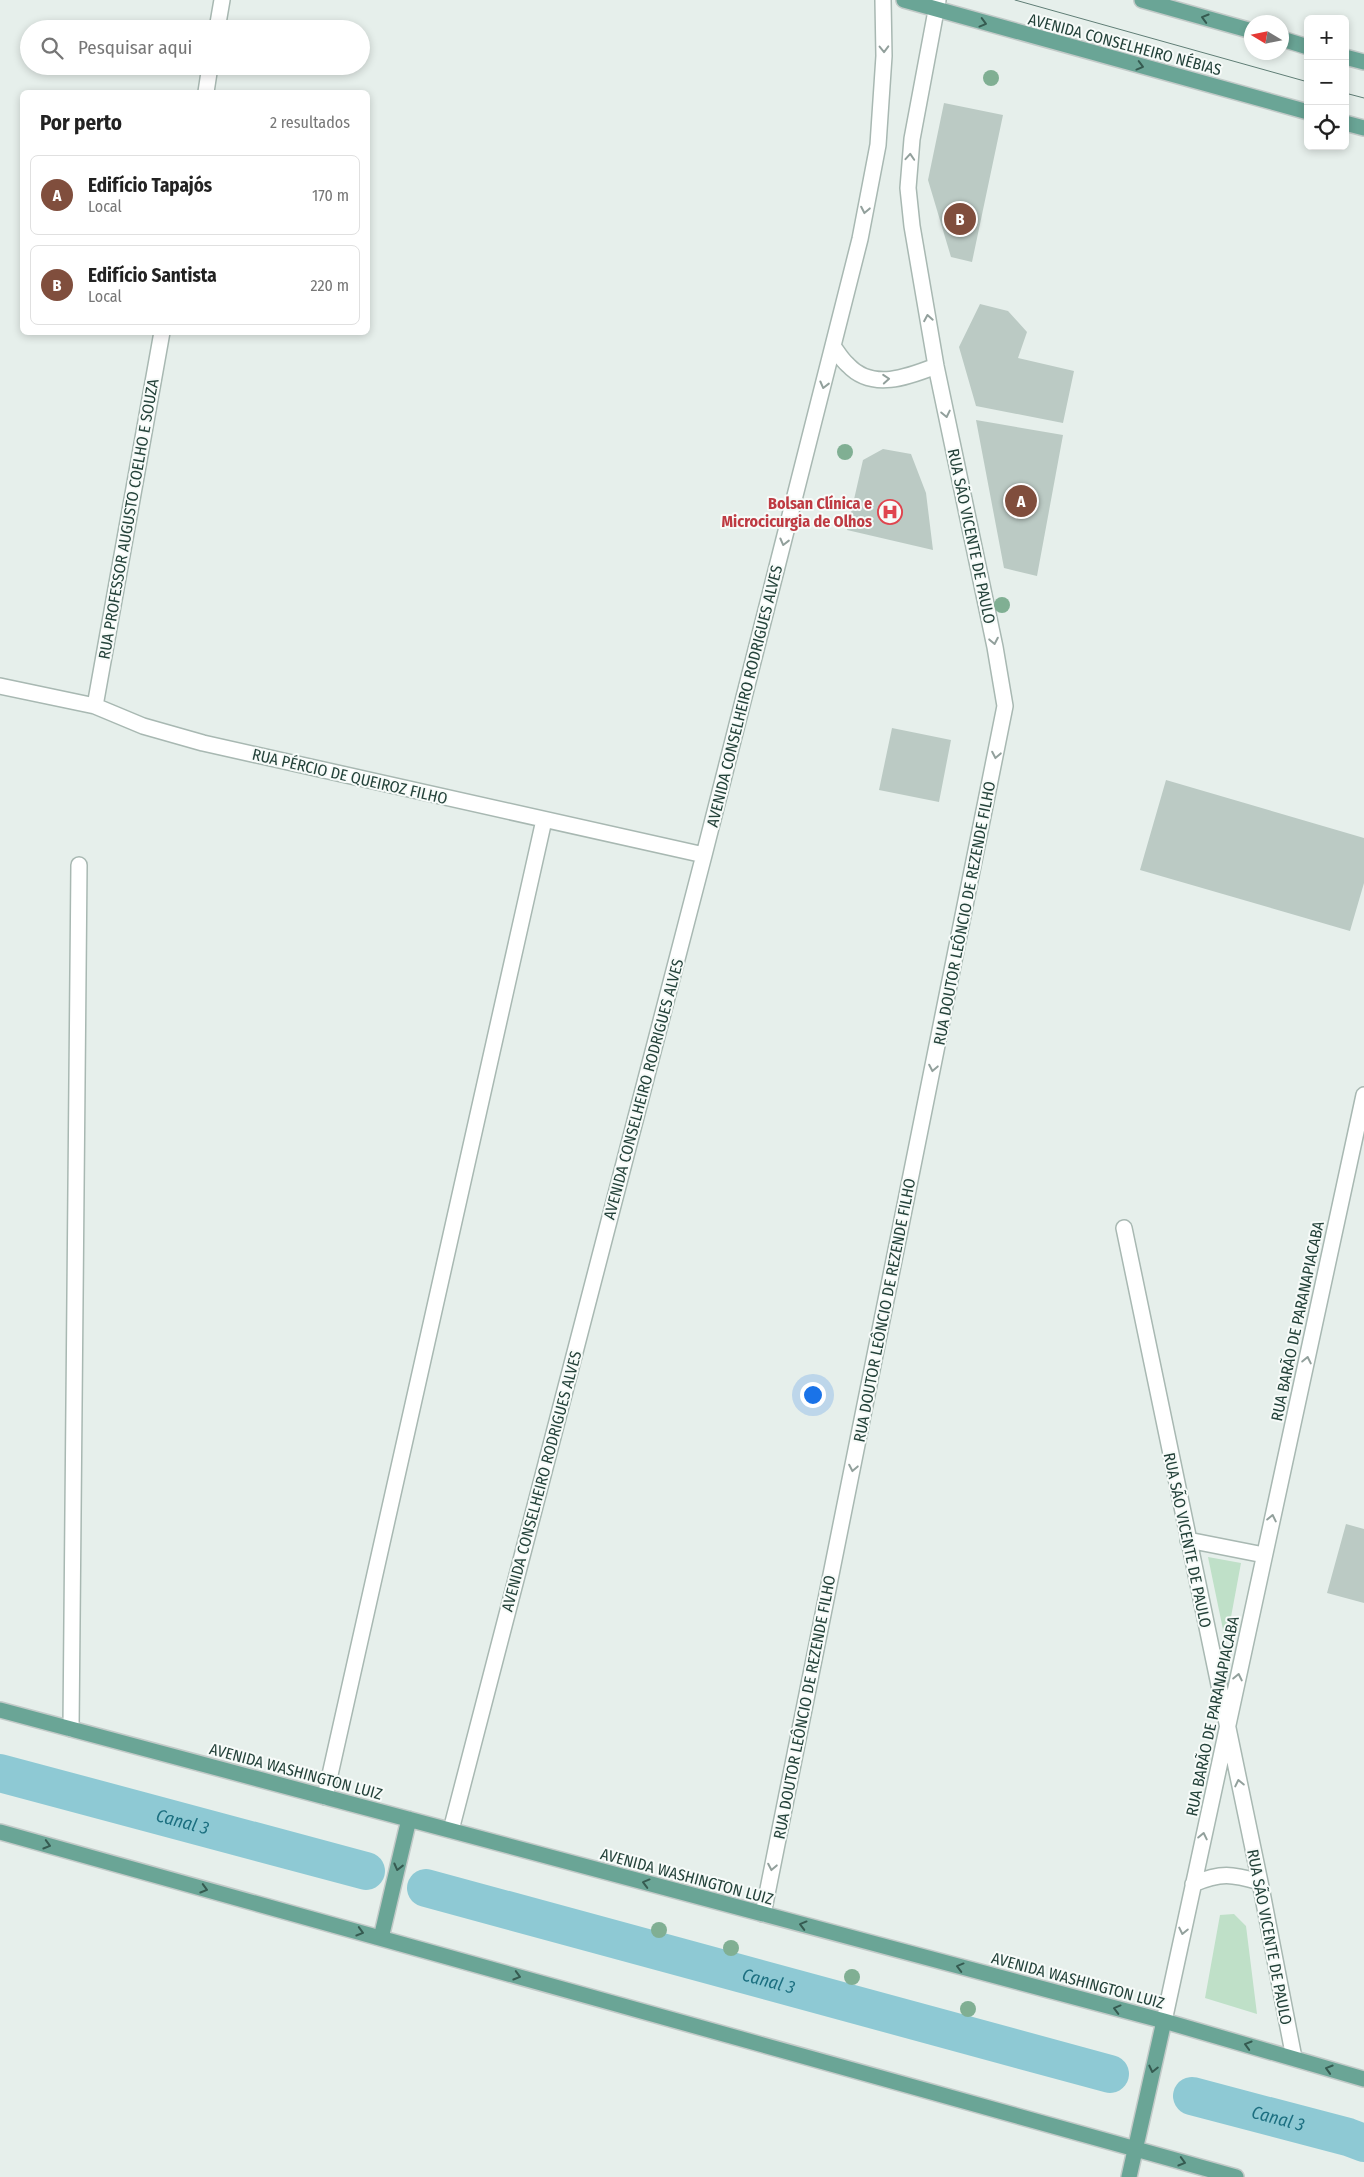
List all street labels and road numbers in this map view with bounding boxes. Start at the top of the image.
street label: AVENIDA CONSELHEIRO NÉBIAS [1026,9,1224,79]
street label: RUA PROFESSOR AUGUSTO COELHO E SOUZA [94,377,163,661]
street label: RUA SÃO VICENTE DE PAULO [944,447,999,625]
street label: AVENIDA CONSELHEIRO RODRIGUES ALVES [703,563,786,829]
street label: RUA PÉRCIO DE QUEIROZ FILHO [250,745,449,808]
street label: RUA DOUTOR LEÔNCIO DE REZENDE FILHO [929,779,999,1047]
street label: AVENIDA CONSELHEIRO RODRIGUES ALVES [599,957,688,1222]
street label: RUA DOUTOR LEÔNCIO DE REZENDE FILHO [849,1176,919,1444]
street label: RUA BARÃO DE PARANAPIACABA [1267,1219,1328,1423]
street label: AVENIDA CONSELHEIRO RODRIGUES ALVES [497,1349,586,1614]
street label: RUA SÃO VICENTE DE PAULO [1160,1451,1215,1629]
street label: RUA DOUTOR LEÔNCIO DE REZENDE FILHO [769,1573,839,1841]
street label: RUA BARÃO DE PARANAPIACABA [1182,1614,1243,1818]
street label: AVENIDA WASHINGTON LUIZ [207,1739,384,1804]
street label: AVENIDA WASHINGTON LUIZ [598,1844,775,1909]
street label: RUA SÃO VICENTE DE PAULO [1243,1848,1296,2026]
street label: AVENIDA WASHINGTON LUIZ [989,1948,1166,2013]

